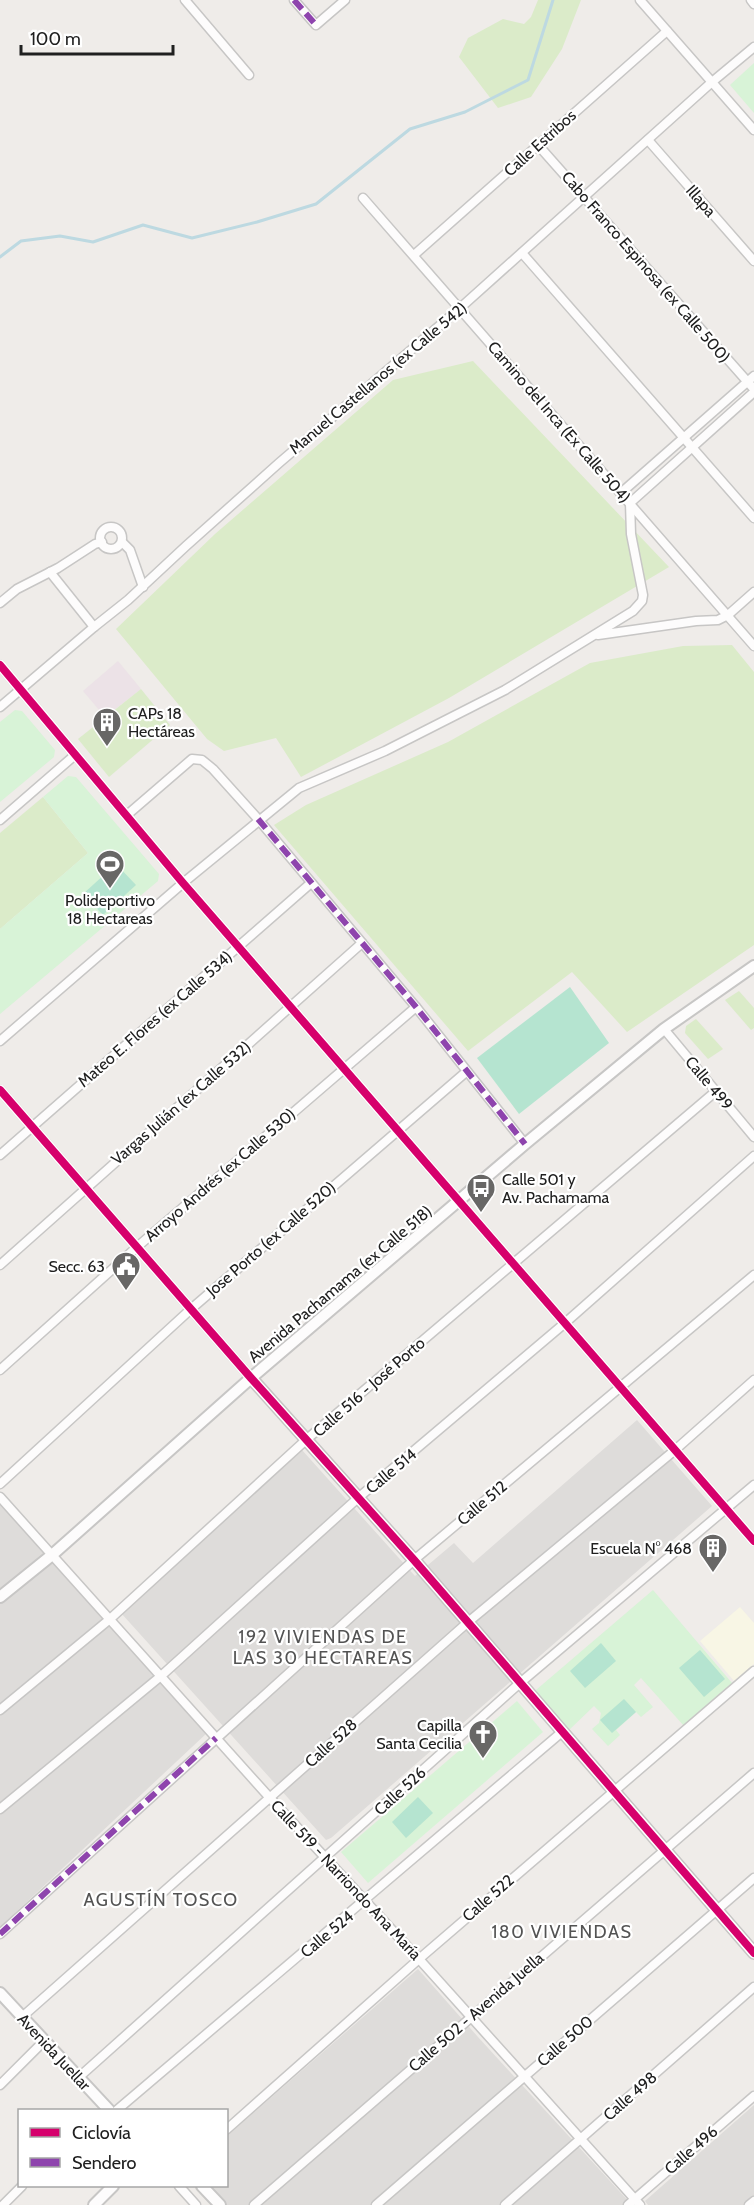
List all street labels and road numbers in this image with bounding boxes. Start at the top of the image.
street label: Calle Estribos [500,105,580,180]
street label: Cabo Franco Espinosa (ex Calle 500) [558,168,734,366]
street label: Illapa [682,181,720,221]
street label: Manuel Castellanos (ex Calle 542) [285,298,471,458]
street label: Camino del Inca (Ex Calle 504) [484,337,634,507]
street label: Mateo E. Flores (ex Calle 534) [74,947,236,1091]
street label: Vargas Julián (ex Calle 532) [107,1037,255,1169]
street label: Calle 499 [681,1052,737,1114]
street label: Arroyo Andrés (ex Calle 530) [141,1104,299,1246]
street label: Jose Porto (ex Calle 520) [202,1178,339,1301]
street label: Avenida Pachamama (ex Calle 518) [244,1202,436,1366]
street label: Calle 516 - José Porto [309,1333,429,1441]
street label: Calle 514 [362,1444,420,1498]
street label: Calle 512 [453,1477,511,1529]
street label: Calle 528 [301,1715,361,1771]
street label: Calle 526 [370,1763,430,1819]
street label: Calle 519 - Narriondo Ana María [267,1796,425,1964]
street label: Calle 522 [458,1870,518,1926]
street label: Calle 524 [297,1906,357,1962]
street label: Calle 502 - Avenida Juella [405,1948,548,2076]
street label: Avenida Juellar [13,2010,95,2095]
street label: Calle 500 [533,2012,597,2070]
street label: Calle 498 [599,2068,661,2124]
street label: Calle 496 [661,2122,721,2178]

